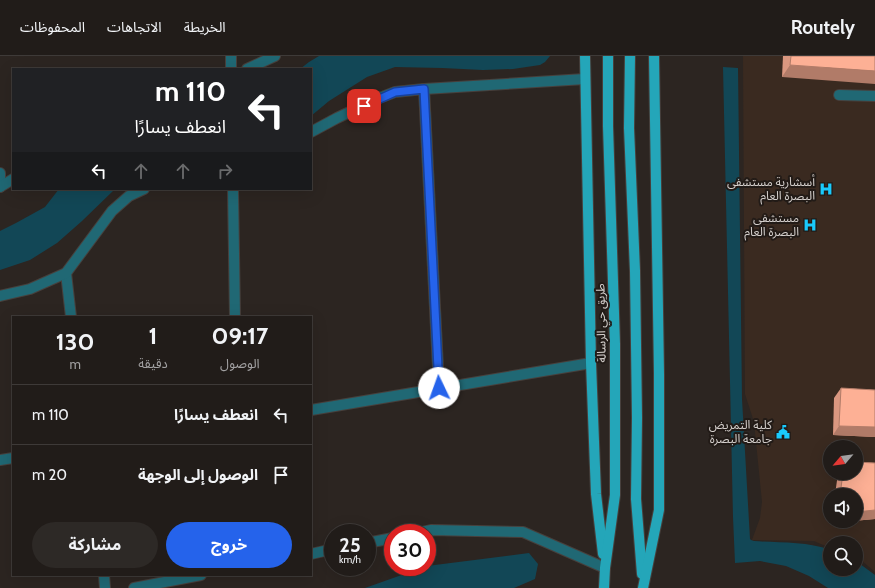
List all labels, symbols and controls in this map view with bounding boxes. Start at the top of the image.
text: Routely [791,16,855,39]
text: المحفوظات [20,18,85,36]
text: الاتجاهات [107,18,162,36]
text: الخريطة [184,18,226,36]
text: 110 m [155,74,226,108]
icon: left [240,84,292,136]
pin [347,89,381,123]
icon: arrive [353,95,375,117]
text: انعطف يسارًا [135,116,226,138]
icon: left [88,160,110,182]
icon: ahead [130,160,152,182]
icon: ahead [172,160,194,182]
icon: right [214,160,236,182]
place label: أسشارية مستشفى البصرة العام [727,174,815,205]
hospital icon: أسشارية مستشفى البصرة العام [818,181,834,197]
place label: مستشفى البصرة العام [744,210,799,241]
hospital icon: مستشفى البصرة العام [802,217,818,233]
street label: طريق حي الرسالة [592,283,611,363]
text: 1 [149,321,157,350]
text: 09:17 [211,321,268,350]
text: 130 [56,327,94,356]
text: دقيقة [138,355,168,371]
text: الوصول [220,355,260,371]
text: m [69,356,81,372]
position arrow [418,367,460,409]
icon: left [270,404,292,426]
text: 110 m [32,406,69,424]
text: انعطف يسارًا [174,406,258,424]
place label: كلية التمريض جامعة البصرة [709,417,773,446]
public building icon: كلية التمريض جامعة البصرة [775,424,791,440]
north arrow [823,440,863,480]
map controls [823,440,863,576]
icon: arrive [270,464,292,486]
text: 20 m [32,466,67,484]
text: الوصول إلى الوجهة [138,466,258,484]
button: sound [823,488,863,528]
button: مشاركة [32,522,158,568]
button: خروج [166,522,292,568]
speed limit sign: 30 [384,524,436,576]
text: 25 [339,533,361,557]
button: search [823,536,863,576]
text: km/h [339,553,361,566]

